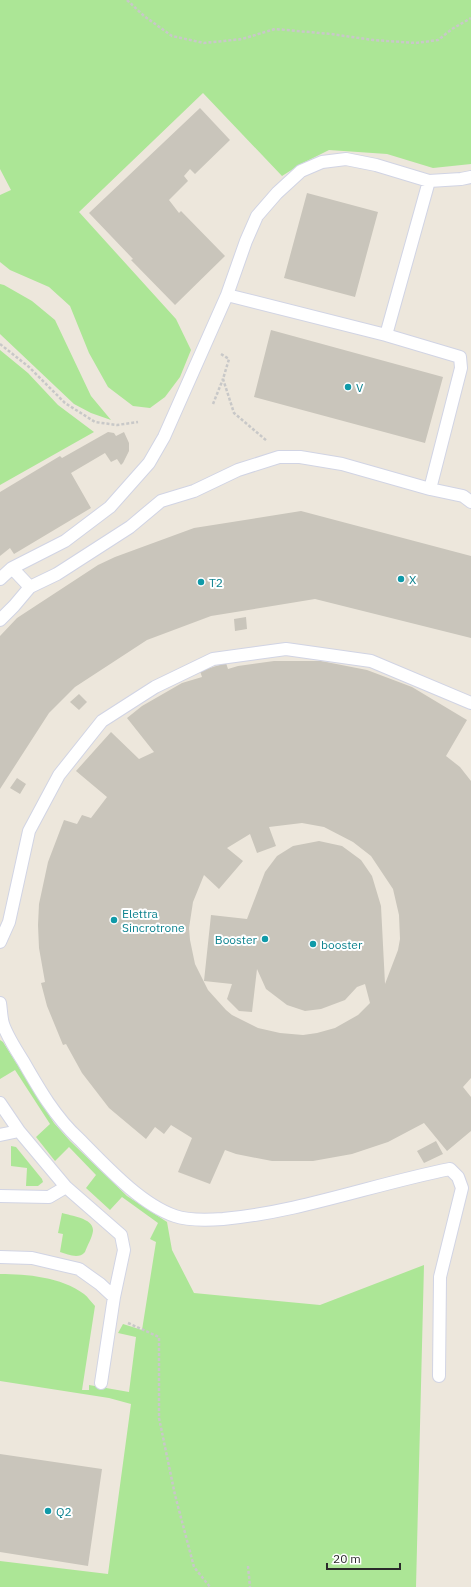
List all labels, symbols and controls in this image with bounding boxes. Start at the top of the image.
place label: V [356,380,364,395]
marker: V [343,382,353,392]
place label: X [409,572,417,587]
marker: X [396,574,406,584]
place label: T2 [209,575,223,590]
marker: T2 [196,577,206,587]
place label: Elettra Sincrotrone [122,906,185,935]
marker: Elettra Sincrotrone [109,915,119,925]
place label: Booster [215,932,258,947]
marker: Booster [260,934,270,944]
place label: booster [321,937,363,952]
marker: booster [308,939,318,949]
place label: Q2 [56,1504,72,1519]
marker: Q2 [43,1506,53,1516]
scale bar [327,1545,400,1571]
text: 20 m [333,1551,361,1566]

